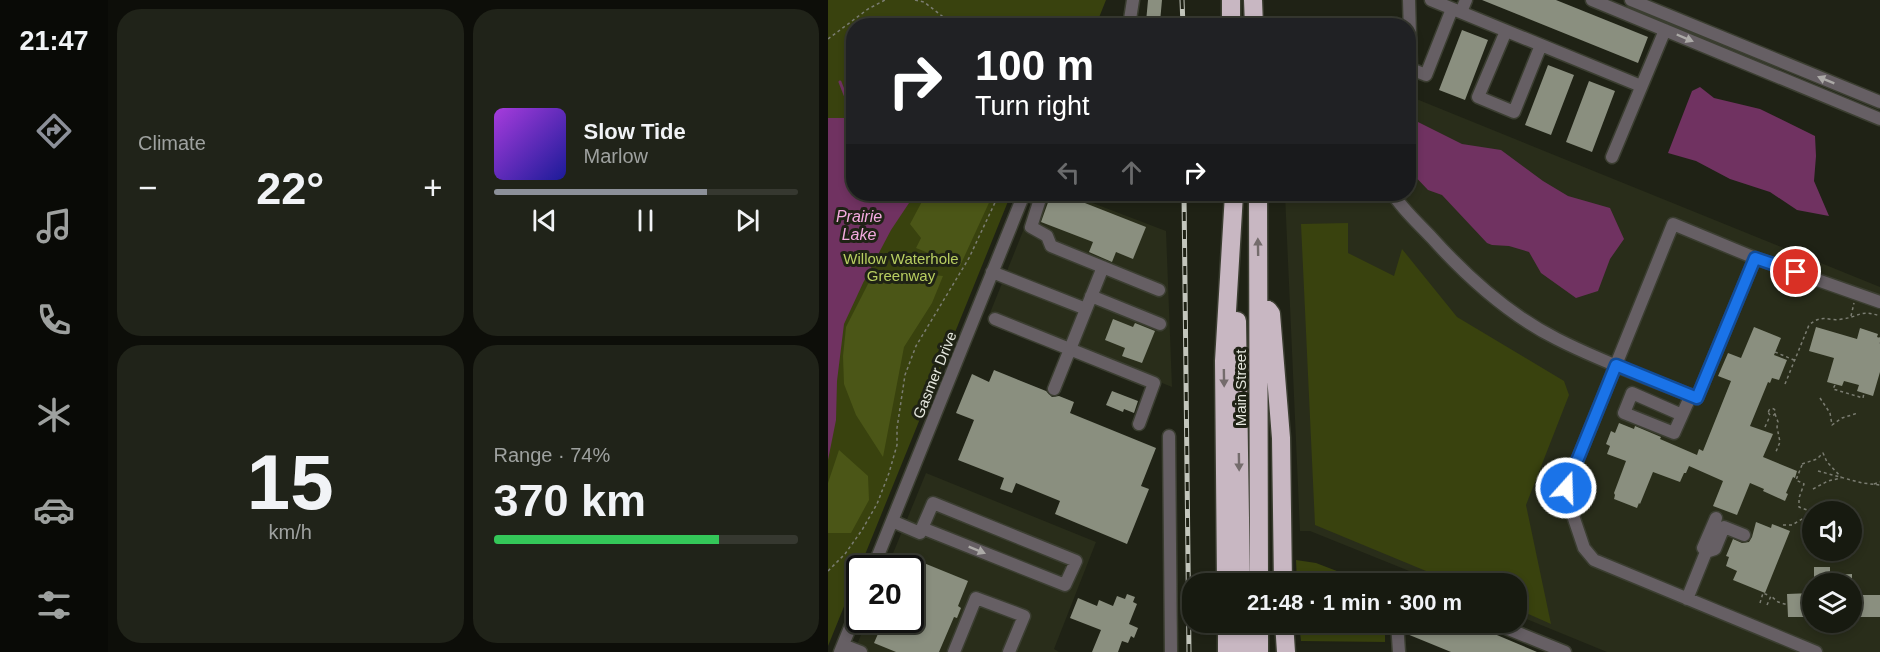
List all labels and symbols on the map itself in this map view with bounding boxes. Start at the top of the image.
one-way arrow [1676,34,1694,43]
one-way arrow [1817,75,1835,84]
water label: Prairie Lake [836,208,882,243]
one-way arrow [1253,238,1263,257]
pin [1770,246,1821,297]
park label: Willow Waterhole Greenway [843,250,959,284]
street label: Gasmer Drive [909,329,960,421]
street label: Main Street [1232,349,1249,426]
one-way arrow [1219,368,1229,387]
one-way arrow [1234,452,1244,471]
position arrow [1534,456,1598,520]
one-way arrow [968,545,986,555]
speed limit sign: 20 [846,555,924,633]

